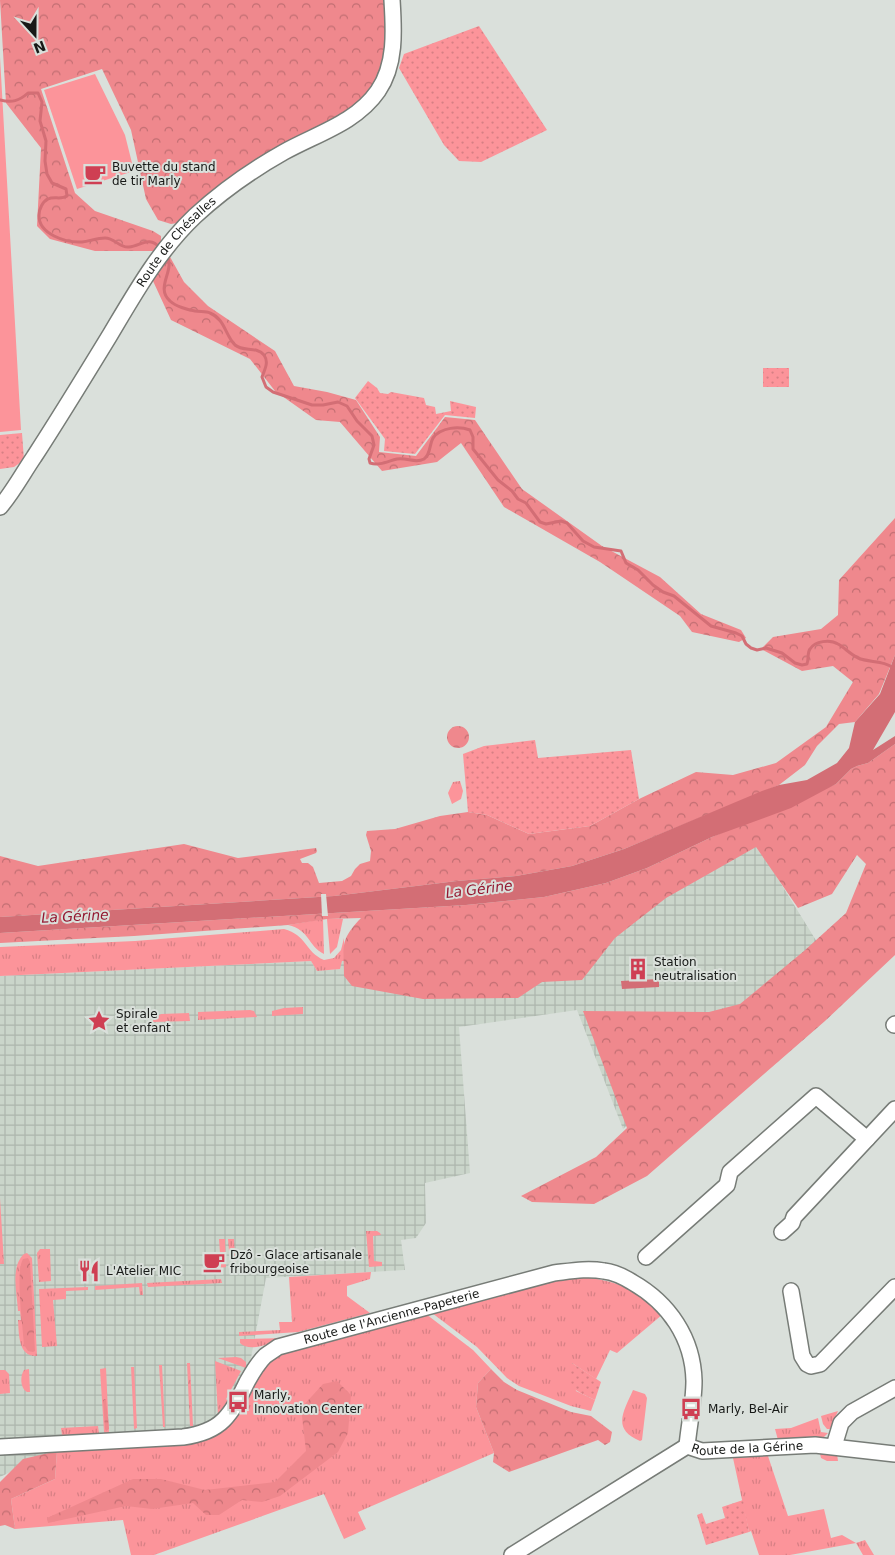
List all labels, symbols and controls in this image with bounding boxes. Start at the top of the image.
north arrow [10,10,60,60]
text: N [31,38,48,57]
place label: Buvette du stand de tir Marly [112,160,216,188]
cafe icon: Buvette du stand de tir Marly [82,161,108,187]
street label: Route de Chésalles [134,194,219,290]
water label: La Gérine [445,877,513,901]
water label: La Gérine [41,906,109,926]
place label: Station neutralisation [654,955,737,983]
building icon: Station neutralisation [625,956,651,982]
place label: Spirale et enfant [116,1007,171,1035]
place icon: Spirale et enfant [86,1008,112,1034]
place label: Dzô - Glace artisanale fribourgeoise [230,1248,362,1276]
cafe icon: Dzô - Glace artisanale fribourgeoise [201,1249,227,1275]
restaurant icon: L'Atelier MIC [76,1258,102,1284]
place label: L'Atelier MIC [106,1264,181,1278]
street label: Route de l'Ancienne-Papeterie [302,1286,481,1347]
place label: Marly, Innovation Center [254,1388,362,1416]
bus stop icon: Marly, Innovation Center [225,1389,251,1415]
bus stop icon: Marly, Bel-Air [678,1396,704,1422]
place label: Marly, Bel-Air [708,1402,788,1416]
street label: Route de la Gérine [690,1439,803,1458]

